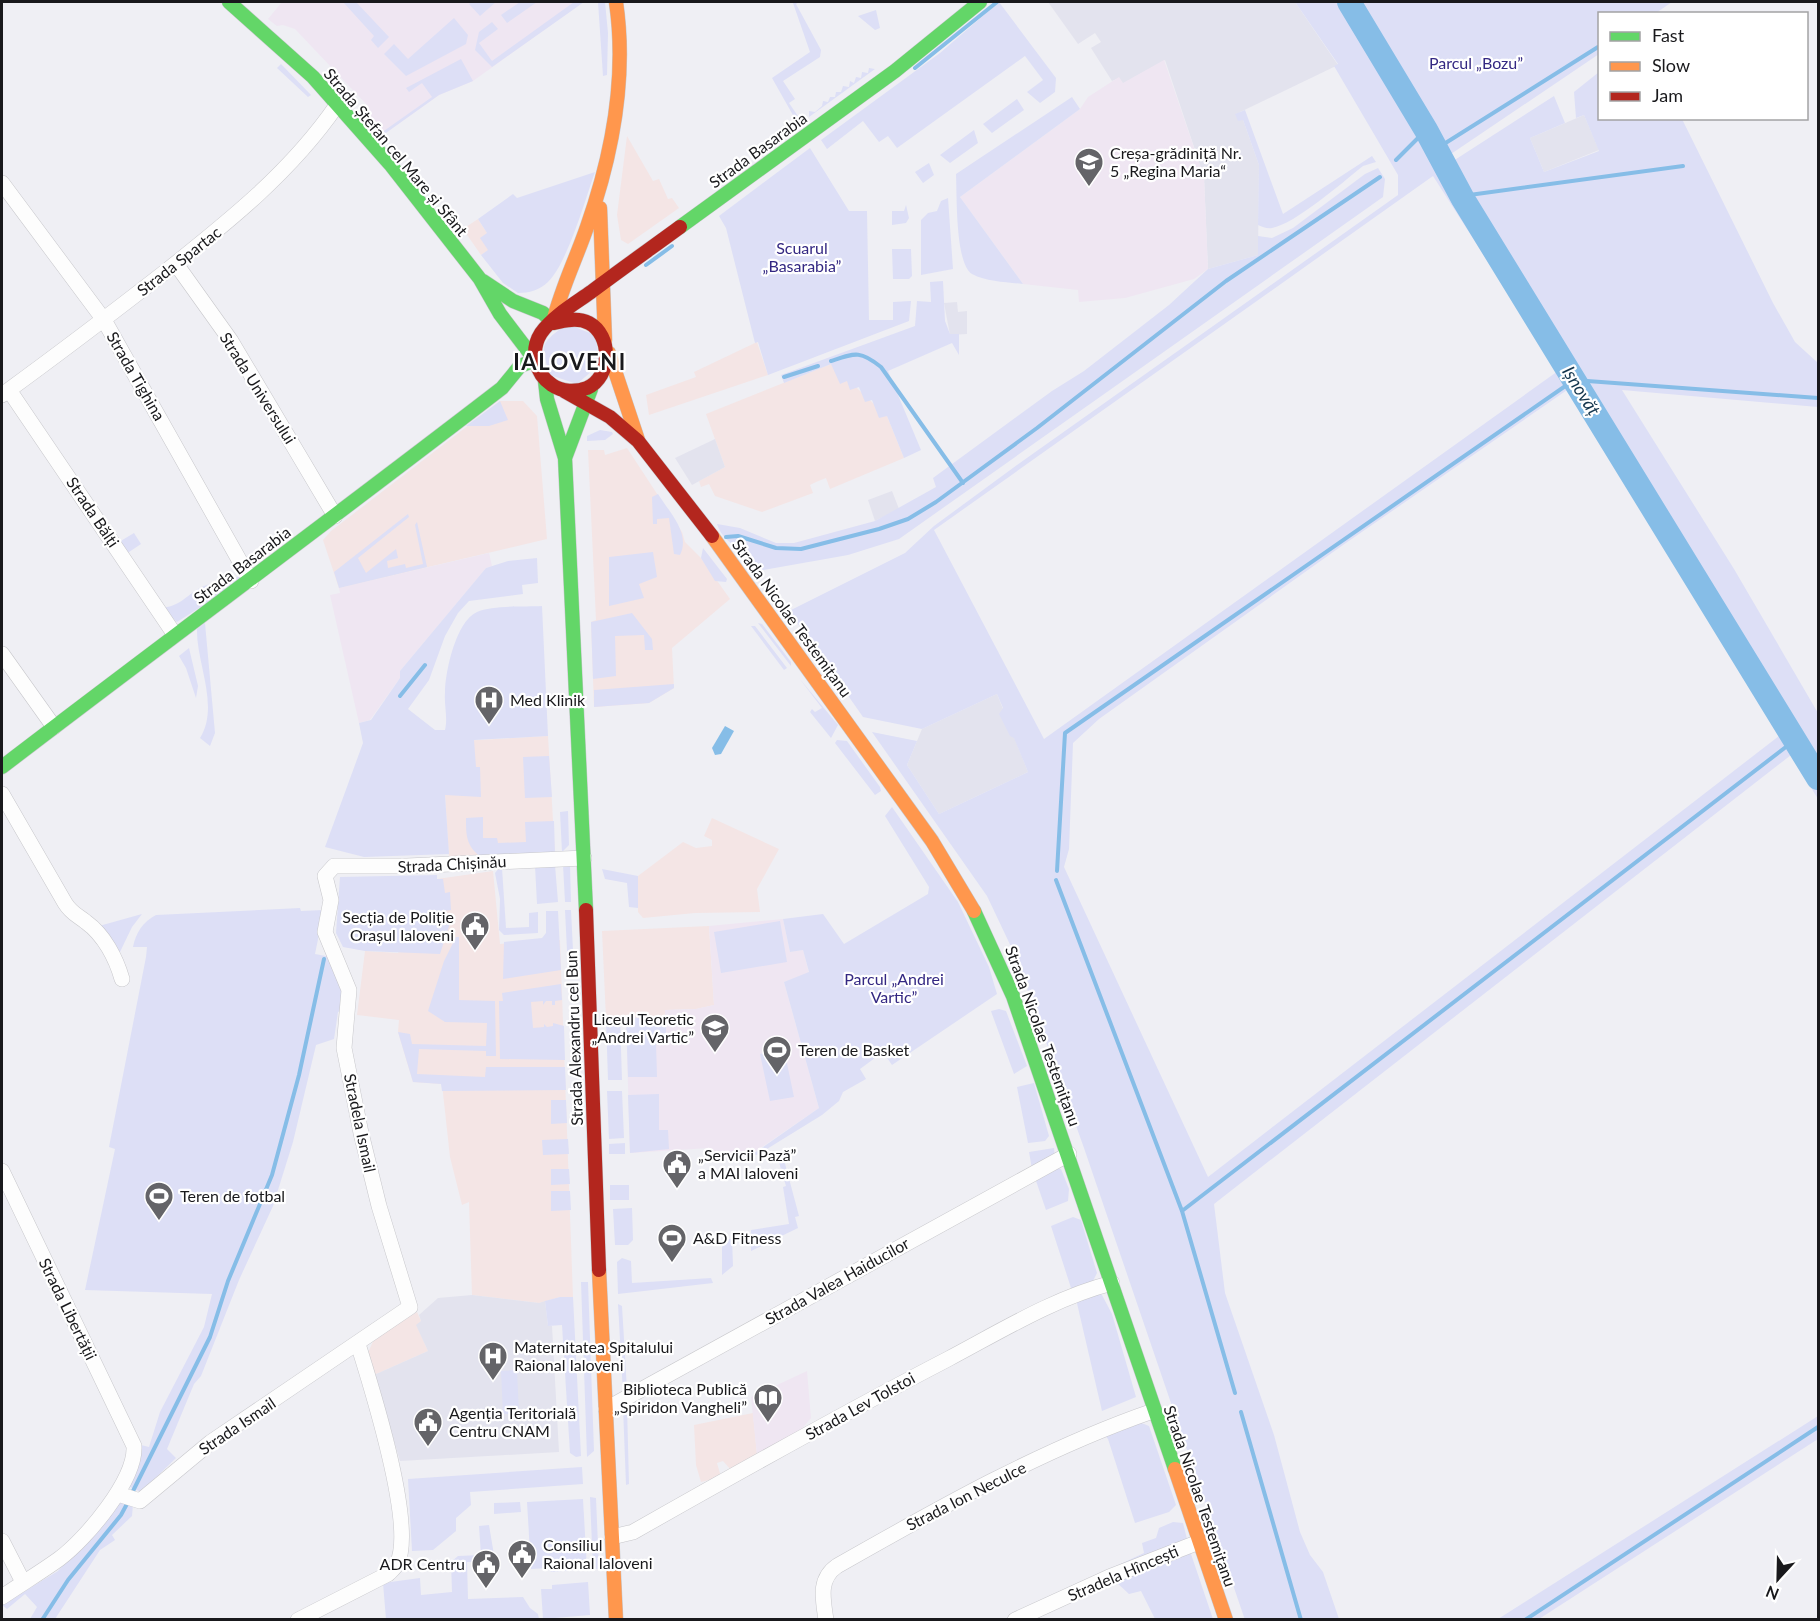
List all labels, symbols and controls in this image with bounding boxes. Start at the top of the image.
legend [1598,12,1808,120]
text: Fast [1652,24,1685,46]
park label: Parcul „Bozu” [1429,53,1523,72]
text: Slow [1652,54,1690,76]
street label: Strada Ștefan cel Mare și Sfânt [321,64,472,240]
text: Jam [1652,84,1683,106]
street label: Strada Basarabia [705,108,810,191]
place label: Creșa-grădiniță Nr. 5 „Regina Maria“ [1110,143,1242,180]
school or university icon: Creșa-grădiniță Nr. 5 „Regina Maria“ [1073,146,1105,188]
street label: Strada Spartac [133,222,225,299]
park label: Scuarul „Basarabia” [763,238,842,275]
street label: Strada Tighina [103,328,170,424]
street label: Strada Universului [217,329,300,447]
district label: IALOVENI [513,348,627,375]
water label: Ișnovăț [1558,362,1606,420]
street label: Strada Bălți [63,473,124,550]
street label: Strada Basarabia [190,522,294,607]
street label: Strada Nicolae Testemițanu [729,535,856,700]
hospital icon: Med Klinik [473,684,505,726]
place label: Med Klinik [510,690,586,709]
street label: Strada Chișinău [397,851,507,876]
place label: Secția de Poliție Orașul Ialoveni [342,907,454,944]
public building icon: Secția de Poliție Orașul Ialoveni [459,910,491,952]
street label: Strada Nicolae Testemițanu [1002,943,1085,1129]
street label: Strada Alexandru cel Bun [561,950,586,1126]
park label: Parcul „Andrei Vartic” [844,969,944,1006]
place label: Liceul Teoretic „Andrei Vartic” [591,1009,694,1046]
school or university icon: Liceul Teoretic „Andrei Vartic” [699,1012,731,1054]
sports icon: Teren de Basket [761,1034,793,1076]
place label: Teren de Basket [798,1040,910,1059]
street label: Stradela Ismail [341,1072,380,1174]
place label: „Servicii Pază” a MAI Ialoveni [698,1145,798,1182]
public building icon: „Servicii Pază” a MAI Ialoveni [661,1148,693,1190]
sports icon: Teren de fotbal [143,1180,175,1222]
place label: Teren de fotbal [180,1186,285,1205]
sports icon: A&D Fitness [656,1222,688,1264]
place label: A&D Fitness [693,1228,781,1247]
street label: Strada Valea Haiducilor [761,1233,912,1328]
street label: Strada Libertății [36,1255,101,1363]
place label: Maternitatea Spitalului Raional Ialoveni [514,1337,673,1374]
hospital icon: Maternitatea Spitalului Raional Ialoveni [477,1340,509,1382]
street label: Strada Lev Tolstoi [802,1368,918,1443]
place label: Biblioteca Publică „Spiridon Vangheli” [614,1379,747,1416]
library icon: Biblioteca Publică „Spiridon Vangheli” [752,1382,784,1424]
street label: Strada Ismail [195,1393,279,1458]
place label: Agenția Teritorială Centru CNAM [449,1403,576,1440]
street label: Strada Nicolae Testemițanu [1160,1403,1240,1589]
public building icon: Agenția Teritorială Centru CNAM [412,1406,444,1448]
street label: Strada Ion Neculce [903,1457,1029,1534]
place label: Consiliul Raional Ialoveni [543,1535,653,1572]
public building icon: Consiliul Raional Ialoveni [506,1538,538,1580]
street label: Stradela Hîncești [1065,1541,1181,1604]
public building icon: ADR Centru [470,1548,502,1590]
north arrow [1748,1549,1808,1609]
place label: ADR Centru [380,1554,465,1573]
text: N [1763,1582,1781,1604]

